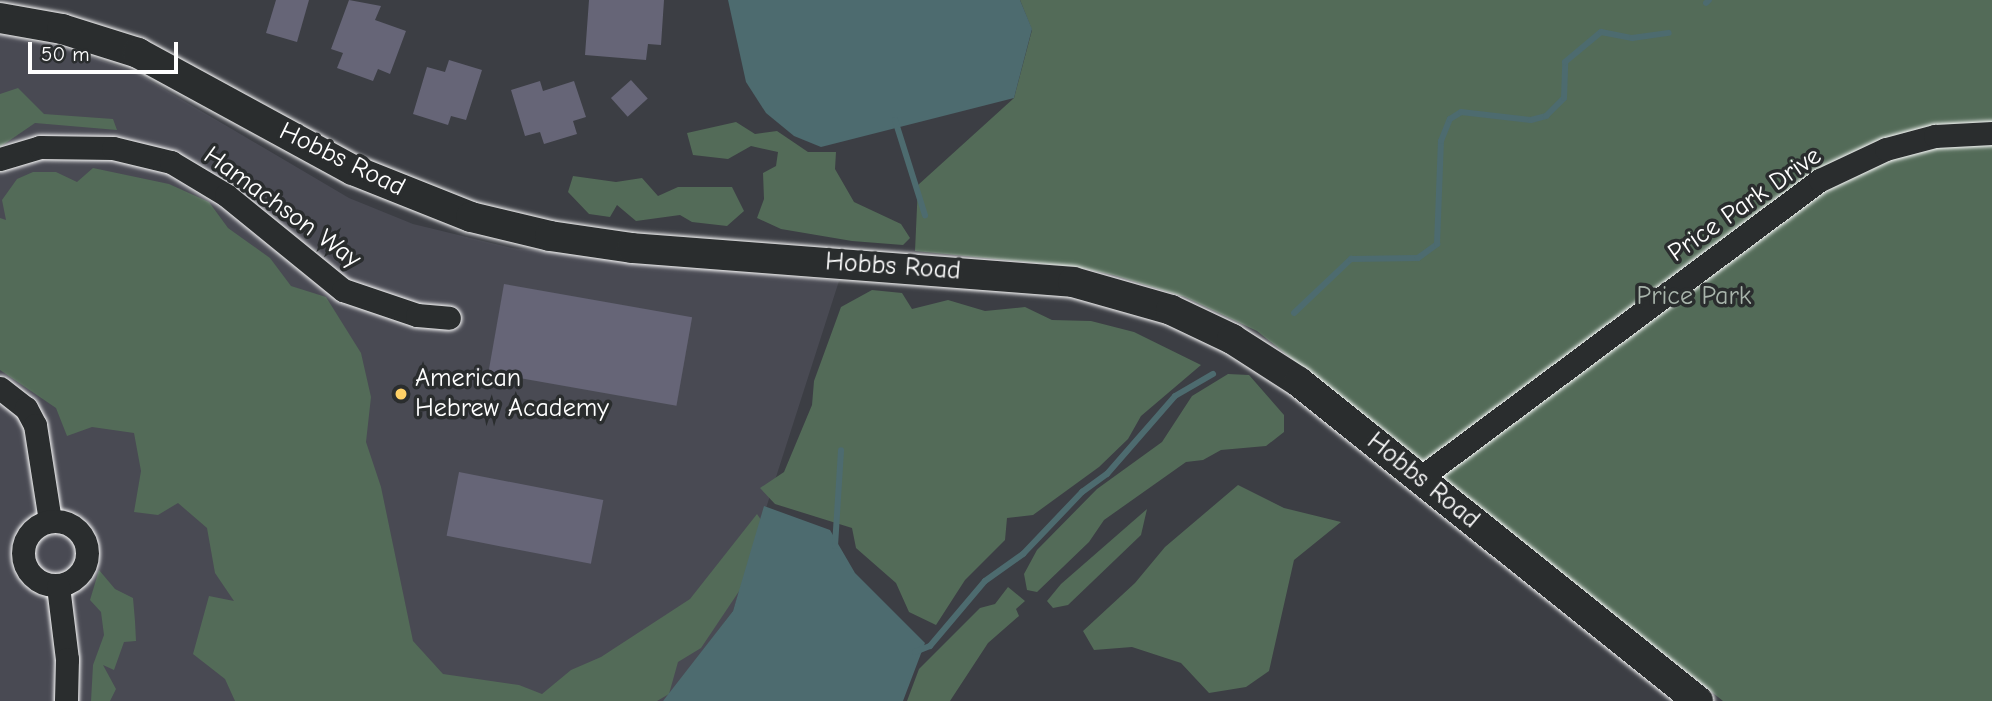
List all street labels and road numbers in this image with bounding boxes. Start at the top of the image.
street label: Hobbs Road [274,116,410,204]
street label: Hamachson Way [197,140,367,276]
street label: Price Park Drive [1663,141,1827,269]
street label: Hobbs Road [824,247,962,287]
street label: Hobbs Road [1360,426,1486,536]

